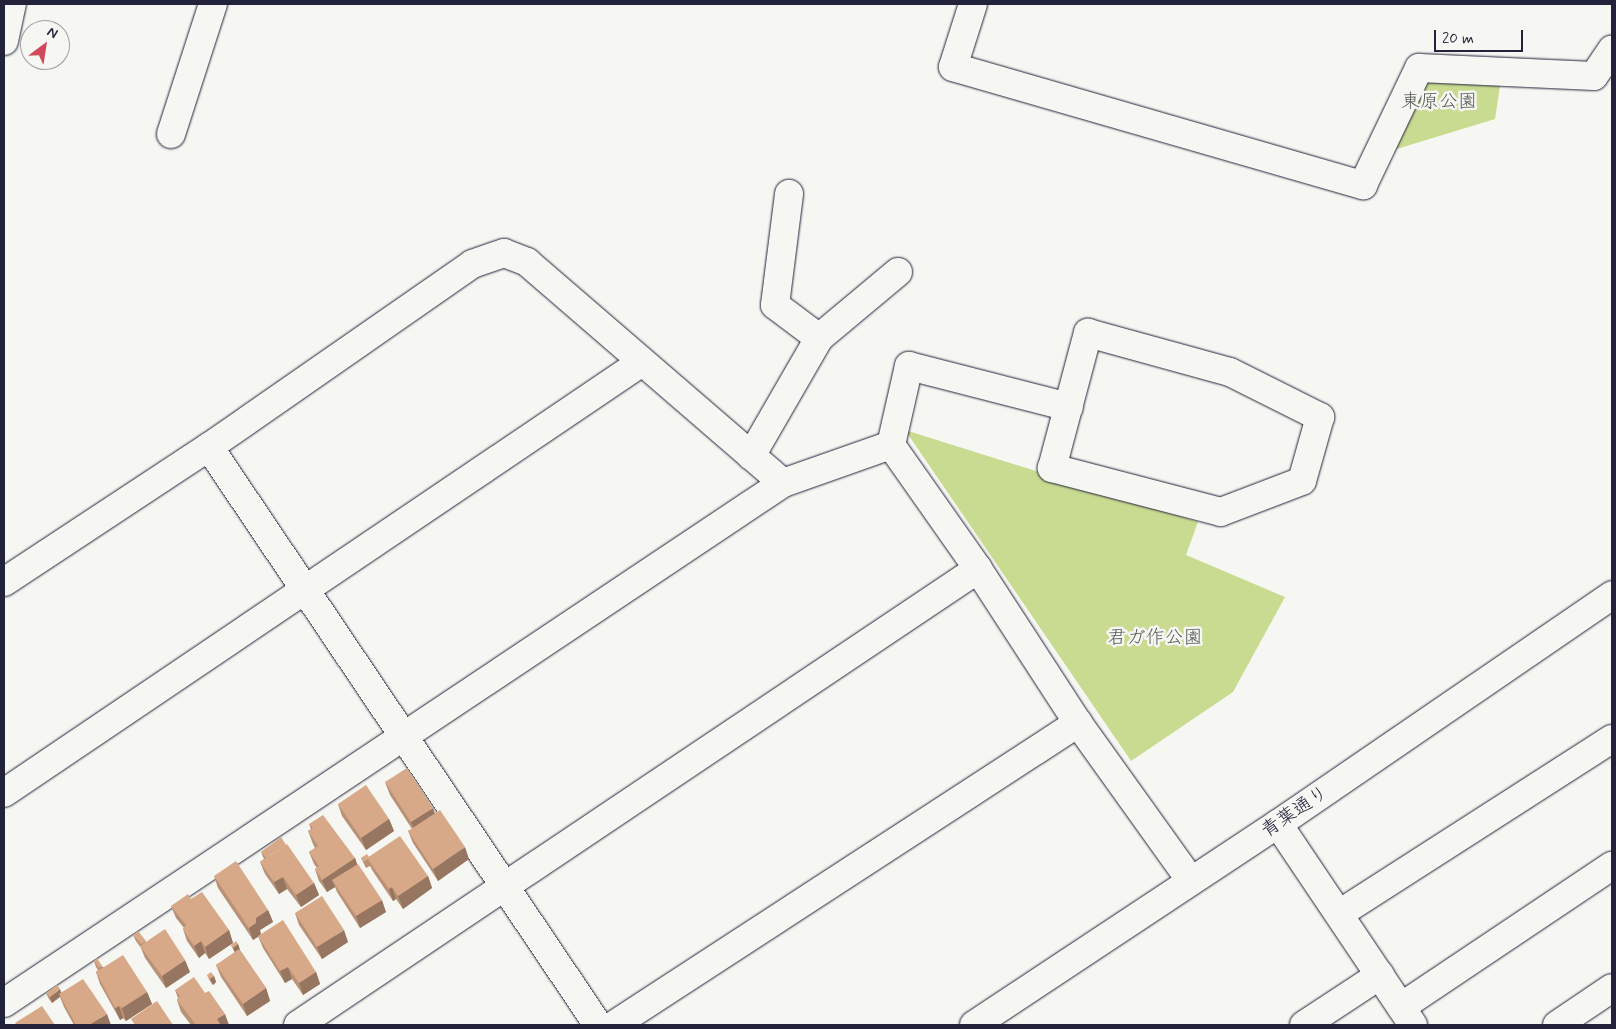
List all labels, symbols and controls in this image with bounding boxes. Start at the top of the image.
north arrow [20,20,70,70]
scale bar [1436,20,1525,52]
text: N [44,23,61,43]
text: 20 m [1442,29,1474,49]
park label: 東原公園 [1401,91,1477,113]
park label: 君ガ作公園 [1108,627,1202,649]
street label: 青葉通り [1257,781,1333,843]

